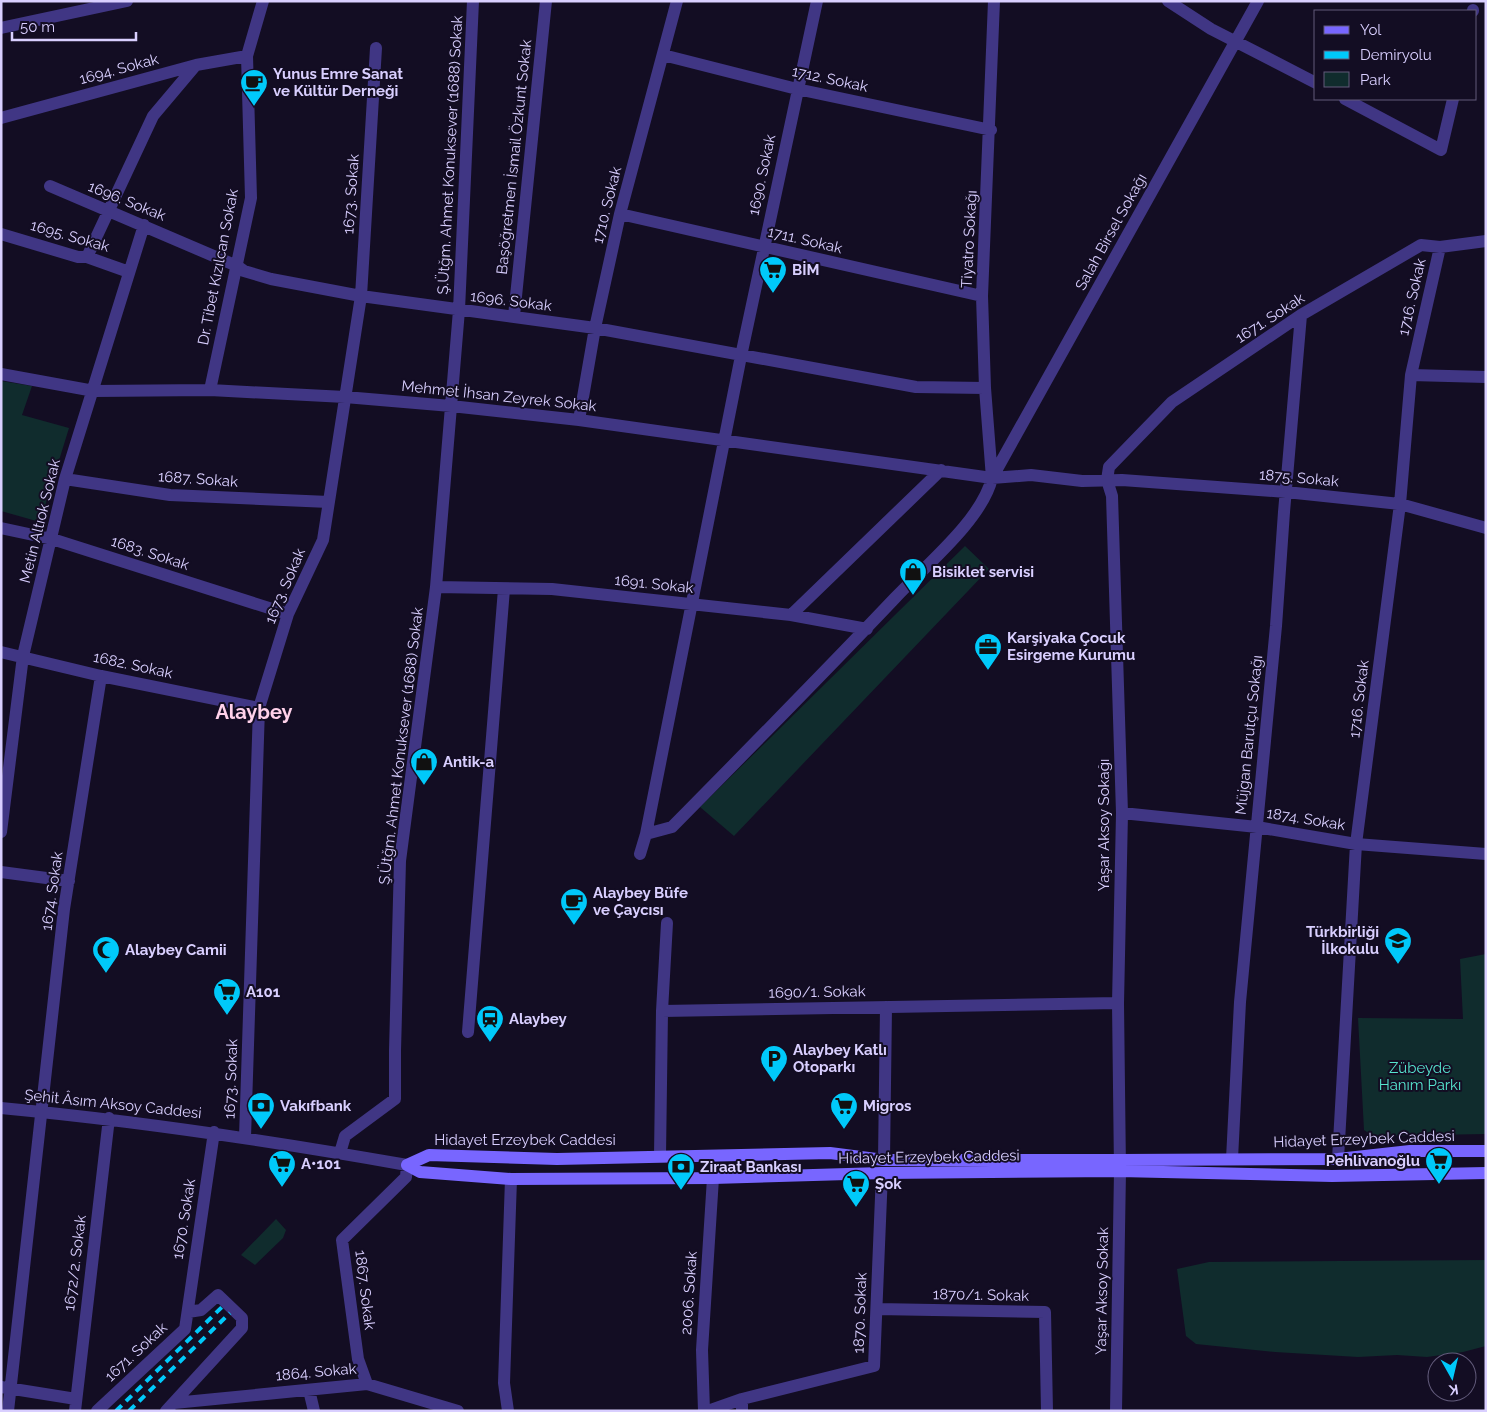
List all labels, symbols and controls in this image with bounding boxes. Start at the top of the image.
scale bar [12,10,136,42]
legend [1314,10,1477,100]
street label: Ş.Ütğm. Ahmet Konuksever (1688) Sokak [433,15,466,295]
text: 50 m [20,18,55,36]
text: Yol [1360,21,1382,39]
street label: Başöğretmen İsmail Özkunt Sokak [492,38,535,275]
text: Demiryolu [1360,46,1432,64]
street label: 1694. Sokak [77,50,161,88]
street label: 1712. Sokak [790,62,870,96]
place label: Yunus Emre Sanat ve Kültür Derneği [273,65,403,100]
cafe icon: Yunus Emre Sanat ve Kültür Derneği [239,68,269,107]
text: Park [1360,71,1391,89]
street label: 1690. Sokak [745,133,779,217]
street label: 1673. Sokak [339,153,363,235]
street label: 1710. Sokak [589,165,625,245]
street label: Salah Birsel Sokağı [1071,170,1151,294]
street label: 1696. Sokak [86,177,168,225]
street label: Dr. Tibet Kızılcan Sokak [194,187,242,347]
street label: Tiyatro Sokağı [957,190,981,288]
street label: 1695. Sokak [29,216,112,256]
street label: 1711. Sokak [766,223,844,257]
supermarket icon: BİM [758,255,788,294]
street label: 1716. Sokak [1394,257,1430,337]
place label: BİM [792,261,819,279]
street label: 1696. Sokak [469,287,553,315]
street label: 1671. Sokak [1232,289,1308,347]
street label: Mehmet İhsan Zeyrek Sokak [401,376,598,415]
street label: Metin Altıok Sokak [16,457,64,585]
street label: 1875. Sokak [1258,466,1340,490]
street label: 1687. Sokak [157,467,239,491]
street label: 1683. Sokak [109,532,191,574]
street label: 1673. Sokak [261,546,309,626]
shop icon: Bisiklet servisi [898,557,928,596]
place label: Bisiklet servisi [932,563,1034,581]
street label: 1691. Sokak [614,571,694,597]
street label: Ş.Ütğm. Ahmet Konuksever (1688) Sokak [374,606,427,886]
place label: Karşiyaka Çocuk Esirgeme Kurumu [1007,629,1135,664]
office icon: Karşiyaka Çocuk Esirgeme Kurumu [973,632,1003,671]
street label: 1682. Sokak [92,648,174,682]
street label: Müjgan Barutçu Sokağı [1232,654,1266,816]
street label: 1716. Sokak [1345,659,1373,739]
district label: Alaybey [215,700,293,724]
shop icon: Antik-a [409,747,439,786]
place label: Antik-a [443,753,495,771]
street label: Yaşar Aksoy Sokağı [1095,759,1113,891]
street label: 1874. Sokak [1265,804,1347,834]
street label: 1674. Sokak [38,850,66,932]
place label: Alaybey Büfe ve Çaycısı [593,884,688,919]
cafe icon: Alaybey Büfe ve Çaycısı [559,887,589,926]
place label: Türkbirliği İlkokulu [1306,923,1379,958]
school or university icon: Türkbirliği İlkokulu [1383,926,1413,965]
mosque icon: Alaybey Camii [91,935,121,974]
place label: Alaybey Camii [125,941,227,959]
supermarket icon: A101 [212,977,242,1016]
street label: 1690/1. Sokak [768,982,866,1002]
place label: A101 [246,983,281,1001]
station icon: Alaybey [475,1004,505,1043]
place label: Alaybey [509,1010,568,1028]
street label: 1673. Sokak [221,1039,241,1119]
place label: Alaybey Katlı Otoparkı [793,1041,887,1076]
parking icon: Alaybey Katlı Otoparkı [759,1044,789,1083]
park label: Zübeyde Hanım Parkı [1379,1059,1461,1094]
street label: Şehit Âsım Aksoy Caddesi [24,1086,202,1122]
bank icon: Vakıfbank [246,1091,276,1130]
supermarket icon: Migros [829,1091,859,1130]
place label: Vakıfbank [280,1097,352,1115]
place label: Migros [863,1097,912,1115]
street label: Hidayet Erzeybek Caddesi [1273,1127,1455,1151]
street label: Hidayet Erzeybek Caddesi [434,1131,616,1149]
street label: Hidayet Erzeybek Caddesi [838,1146,1020,1168]
supermarket icon: Pehlivanoğlu [1424,1146,1454,1185]
supermarket icon: A•101 [267,1149,297,1188]
bank icon: Ziraat Bankası [666,1152,696,1191]
place label: Pehlivanoğlu [1326,1152,1420,1170]
place label: A•101 [301,1155,341,1173]
place label: Ziraat Bankası [700,1158,802,1176]
supermarket icon: Şok [841,1169,871,1208]
place label: Şok [875,1175,902,1193]
street label: 1670. Sokak [169,1177,199,1261]
street label: 1672/2. Sokak [60,1214,90,1312]
street label: Yaşar Aksoy Sokak [1092,1227,1112,1355]
street label: 1867. Sokak [351,1249,379,1331]
street label: 2006. Sokak [677,1250,701,1336]
street label: 1870. Sokak [850,1272,870,1354]
street label: 1870/1. Sokak [933,1285,1029,1305]
street label: 1671. Sokak [101,1319,171,1385]
north arrow [1427,1352,1477,1402]
street label: 1864. Sokak [275,1359,357,1385]
text: K [1447,1381,1460,1399]

